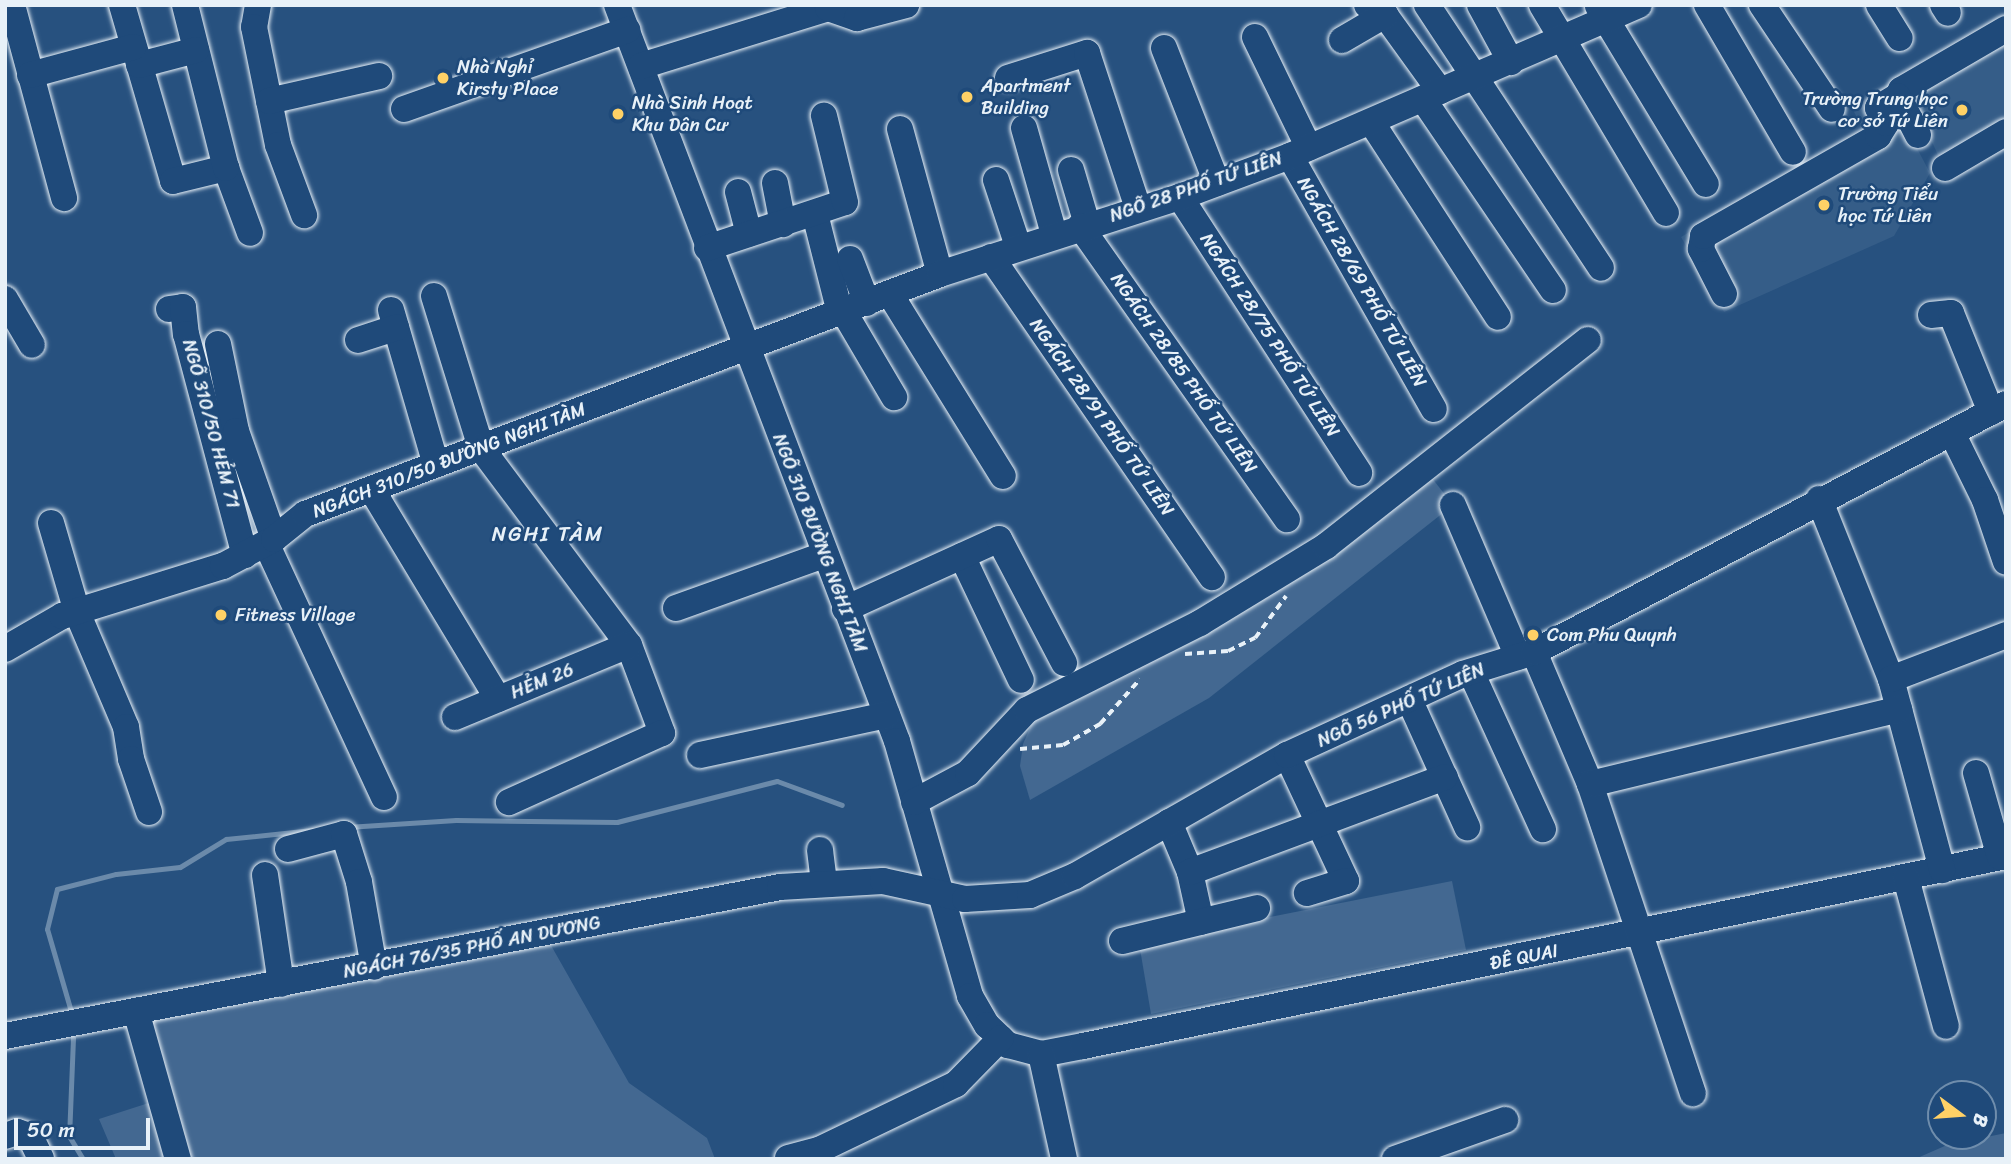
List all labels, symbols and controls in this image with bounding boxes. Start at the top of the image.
place label: Nhà Nghỉ Kirsty Place [457,56,559,100]
marker: Nhà Nghỉ Kirsty Place [435,70,451,86]
place label: Apartment Building [981,75,1071,119]
place label: Trường Trung học cơ sở Tứ Liên [1803,88,1948,132]
marker: Apartment Building [959,89,975,105]
place label: Nhà Sinh Hoạt Khu Dân Cư [632,92,753,136]
marker: Trường Trung học cơ sở Tứ Liên [1954,102,1970,118]
marker: Nhà Sinh Hoạt Khu Dân Cư [610,106,626,122]
street label: NGÕ 28 PHỐ TỨ LIÊN [1106,147,1286,227]
street label: NGÁCH 28/69 PHỐ TỨ LIÊN [1292,173,1432,391]
place label: Trường Tiểu học Tứ Liên [1838,183,1938,227]
marker: Trường Tiểu học Tứ Liên [1816,197,1832,213]
street label: NGÁCH 28/75 PHỐ TỨ LIÊN [1195,229,1345,441]
street label: NGÁCH 28/85 PHỐ TỨ LIÊN [1106,268,1262,478]
street label: NGÁCH 28/91 PHỐ TỨ LIÊN [1025,314,1179,520]
street label: NGÕ 310/50 HẺM 71 [177,337,245,511]
street label: NGÁCH 310/50 ĐƯỜNG NGHI TÀM [308,397,590,523]
street label: NGÕ 310 ĐƯỜNG NGHI TÀM [767,429,873,657]
district label: NGHI TÀM [492,521,604,547]
place label: Fitness Village [235,604,356,626]
marker: Fitness Village [213,607,229,623]
place label: Com Phu Quynh [1547,624,1677,646]
marker: Com Phu Quynh [1525,627,1541,643]
street label: HẺM 26 [507,658,577,704]
street label: NGÕ 56 PHỐ TỨ LIÊN [1313,658,1489,752]
street label: NGÁCH 76/35 PHỐ AN DƯƠNG [341,911,603,983]
street label: ĐÊ QUAI [1488,939,1560,975]
north arrow [1927,1080,1997,1150]
scale bar [18,1104,154,1148]
text: B [1963,1110,1998,1131]
text: 50 m [27,1111,75,1149]

